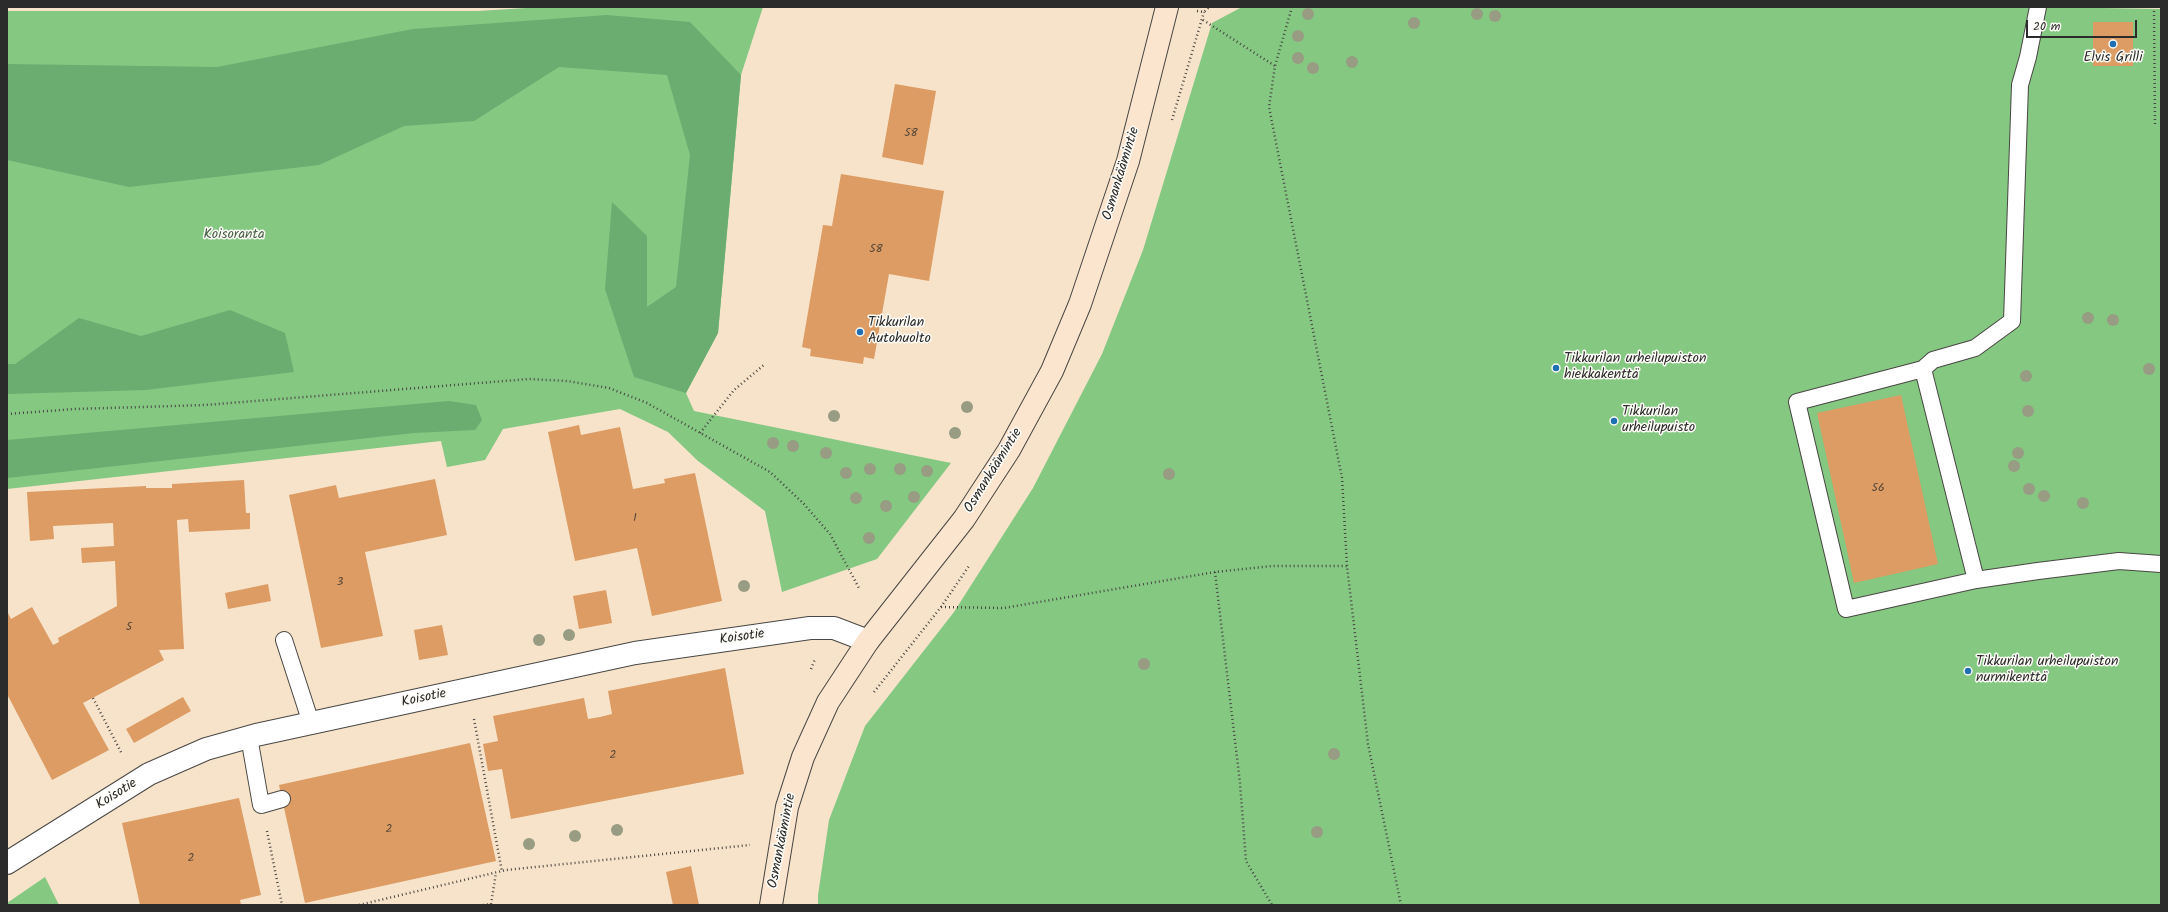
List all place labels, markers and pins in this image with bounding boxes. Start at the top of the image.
marker: Elvis Grilli [2108,39,2118,49]
place label: Elvis Grilli [2083,51,2143,67]
place label: Tikkurilan Autohuolto [868,316,931,348]
marker: Tikkurilan Autohuolto [855,327,865,337]
place label: Tikkurilan urheilupuiston hiekkakenttä [1564,352,1706,384]
marker: Tikkurilan urheilupuiston hiekkakenttä [1551,363,1561,373]
place label: Tikkurilan urheilupuisto [1622,405,1695,438]
marker: Tikkurilan urheilupuisto [1609,416,1619,426]
place label: Tikkurilan urheilupuiston nurmikenttä [1976,655,2118,688]
marker: Tikkurilan urheilupuiston nurmikenttä [1963,666,1973,676]

